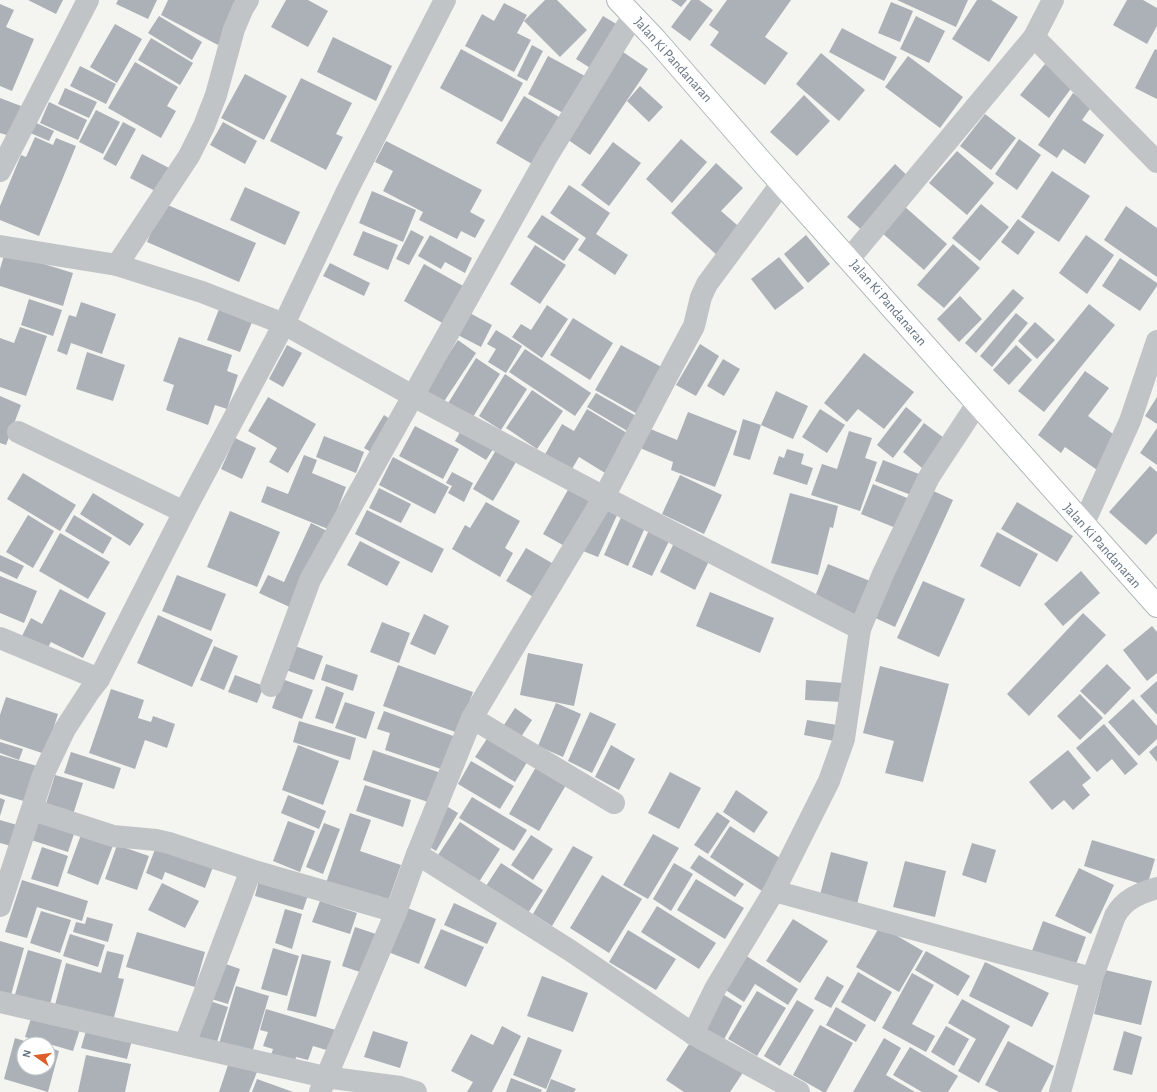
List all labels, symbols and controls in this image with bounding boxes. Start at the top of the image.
street label: Jalan Ki Pandanaran [631,15,715,105]
street label: Jalan Ki Pandanaran [847,257,929,349]
street label: Jalan Ki Pandanaran [1060,501,1144,591]
north arrow [16,1036,56,1076]
text: N [21,1049,33,1059]

